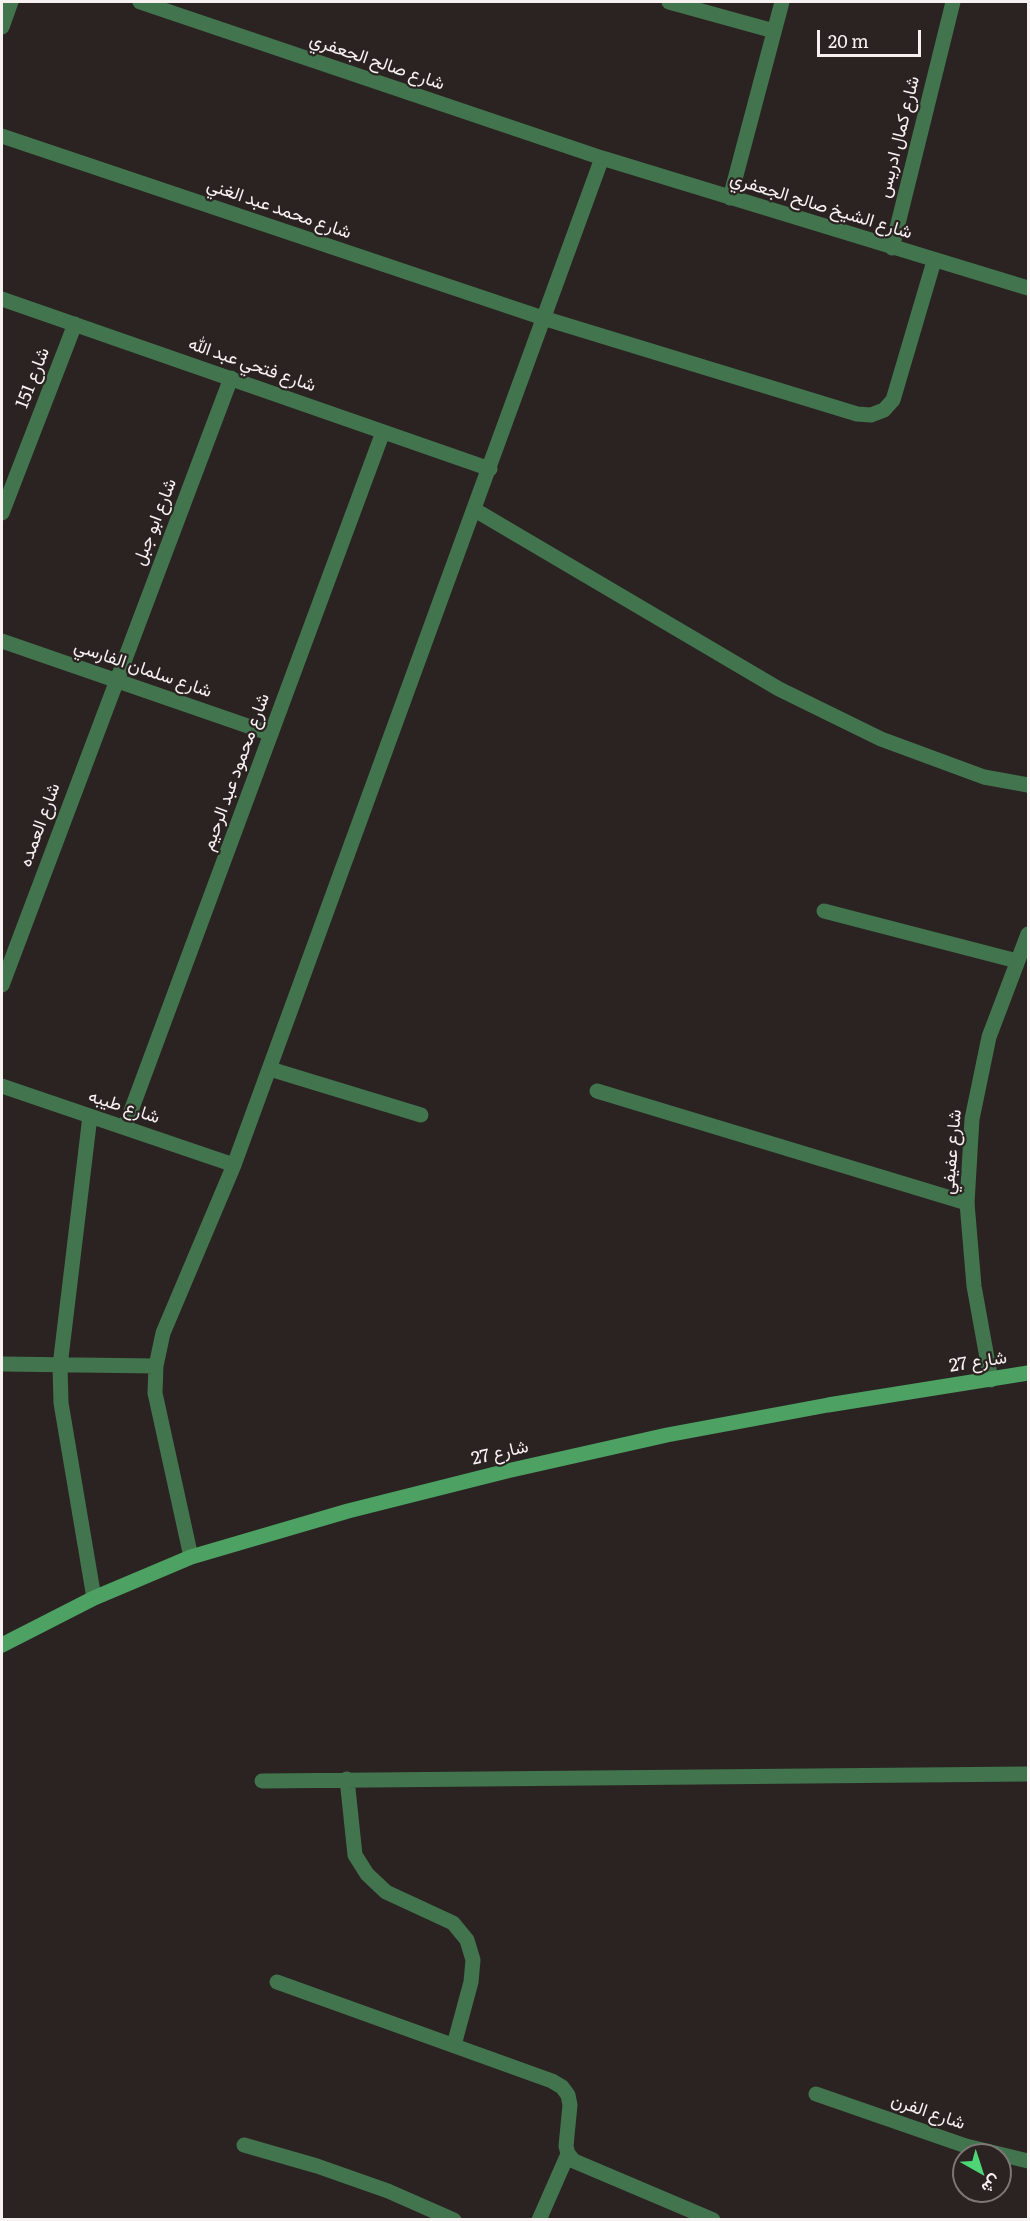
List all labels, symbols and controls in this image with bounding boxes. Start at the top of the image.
scale bar [820,18,924,56]
text: 20 m [828,27,869,54]
street label: شارع صالح الجعفري [307,29,447,95]
street label: شارع كمال ادريس [873,74,925,200]
street label: شارع الشيخ صالح الجعفري [727,168,915,244]
street label: شارع محمد عبد الغني [204,174,354,244]
street label: شارع فتحي عبد الله [185,333,319,397]
street label: شارع 151 [12,344,54,412]
street label: شارع ابو جبل [129,476,181,568]
street label: شارع سلمان الفارسي [71,635,215,703]
street label: شارع محمود عبد الرحيم [197,690,275,854]
street label: شارع العمده [15,780,65,870]
street label: شارع طيبه [86,1085,162,1129]
street label: شارع عفيفي [938,1109,966,1195]
street label: شارع 27 [948,1347,1008,1377]
street label: شارع 27 [469,1436,531,1470]
street label: شارع الفرن [888,2089,968,2135]
north arrow [952,2143,1012,2203]
text: ش [977,2170,1007,2201]

